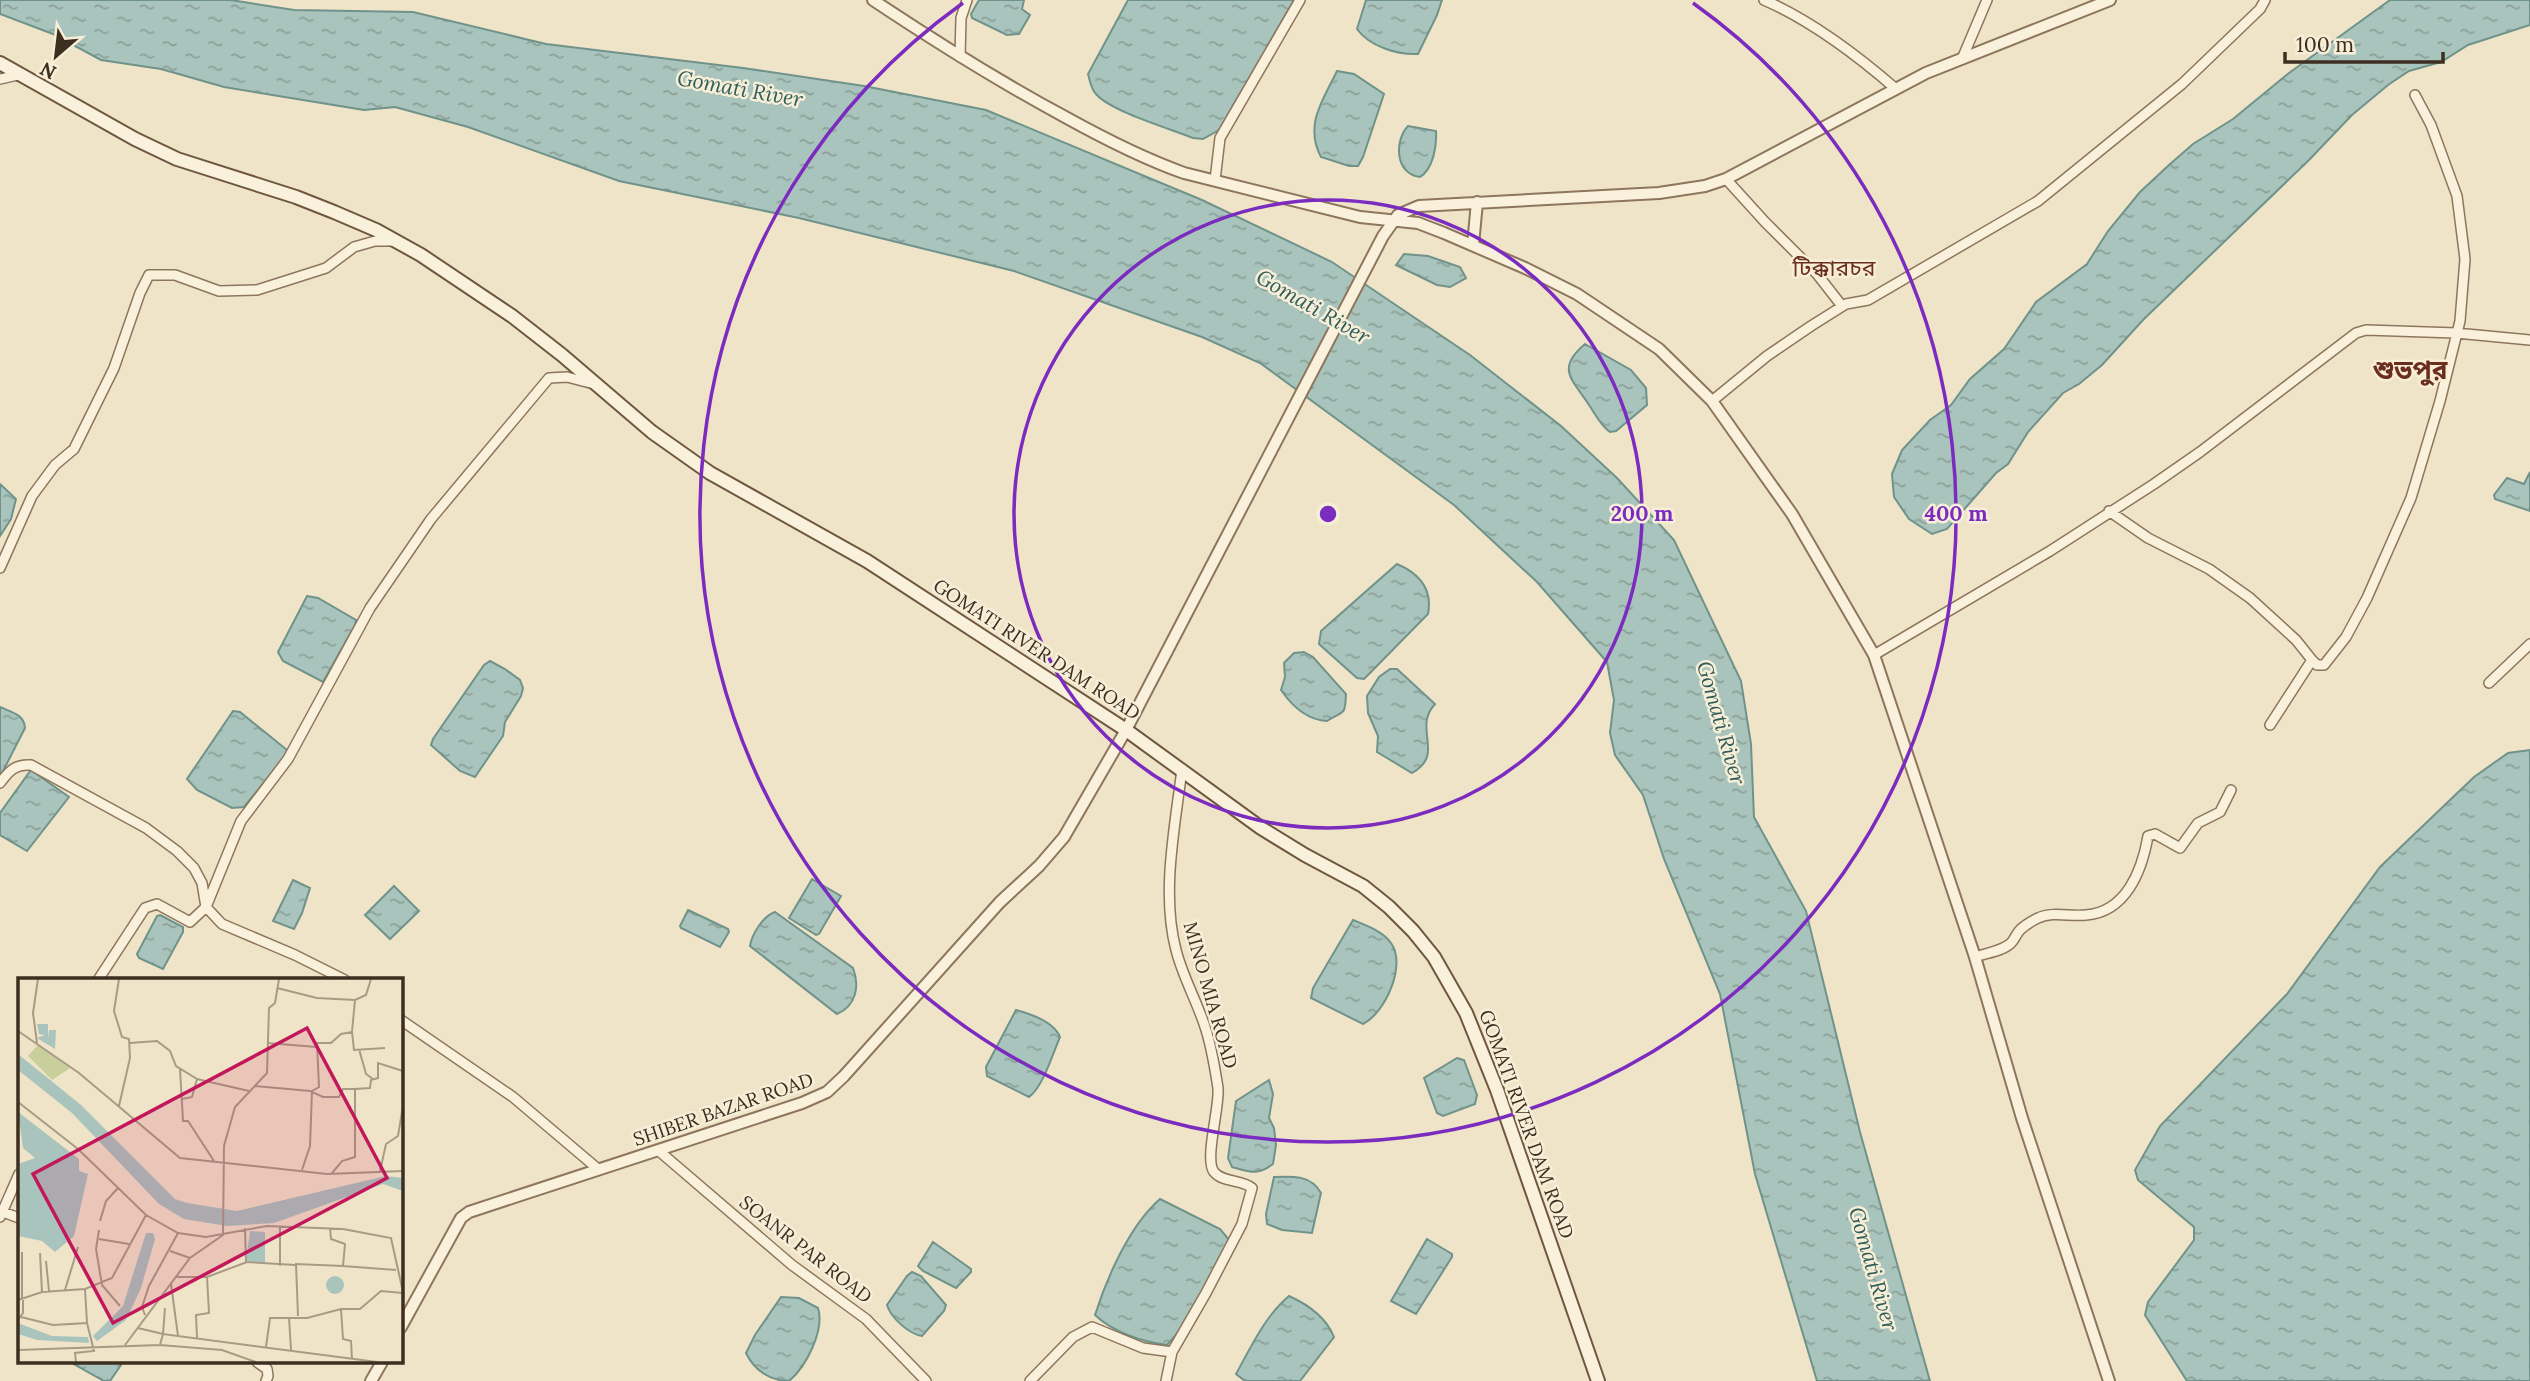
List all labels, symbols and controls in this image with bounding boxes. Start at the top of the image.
north arrow [21,21,91,91]
scale bar [2285,21,2442,65]
text: 100 m [2296,31,2354,58]
text: N [36,57,60,85]
water label: Gomati River [675,64,805,113]
district label: টিক্কারচর [1792,253,1876,282]
water label: Gomati River [1251,263,1375,350]
district label: শুভপুর [2373,353,2448,387]
text: 200 m [1611,500,1673,527]
text: 400 m [1924,500,1988,527]
centre of rings [1316,502,1340,526]
street label: GOMATI RIVER DAM ROAD [929,573,1145,725]
water label: Gomati River [1691,658,1752,788]
street label: MINO MIA ROAD [1179,919,1243,1071]
inset map [18,978,402,1364]
street label: GOMATI RIVER DAM ROAD [1474,1006,1580,1242]
street label: SHIBER BAZAR ROAD [630,1067,816,1151]
street label: SOANR PAR ROAD [735,1190,877,1308]
water label: Gomati River [1843,1204,1904,1334]

